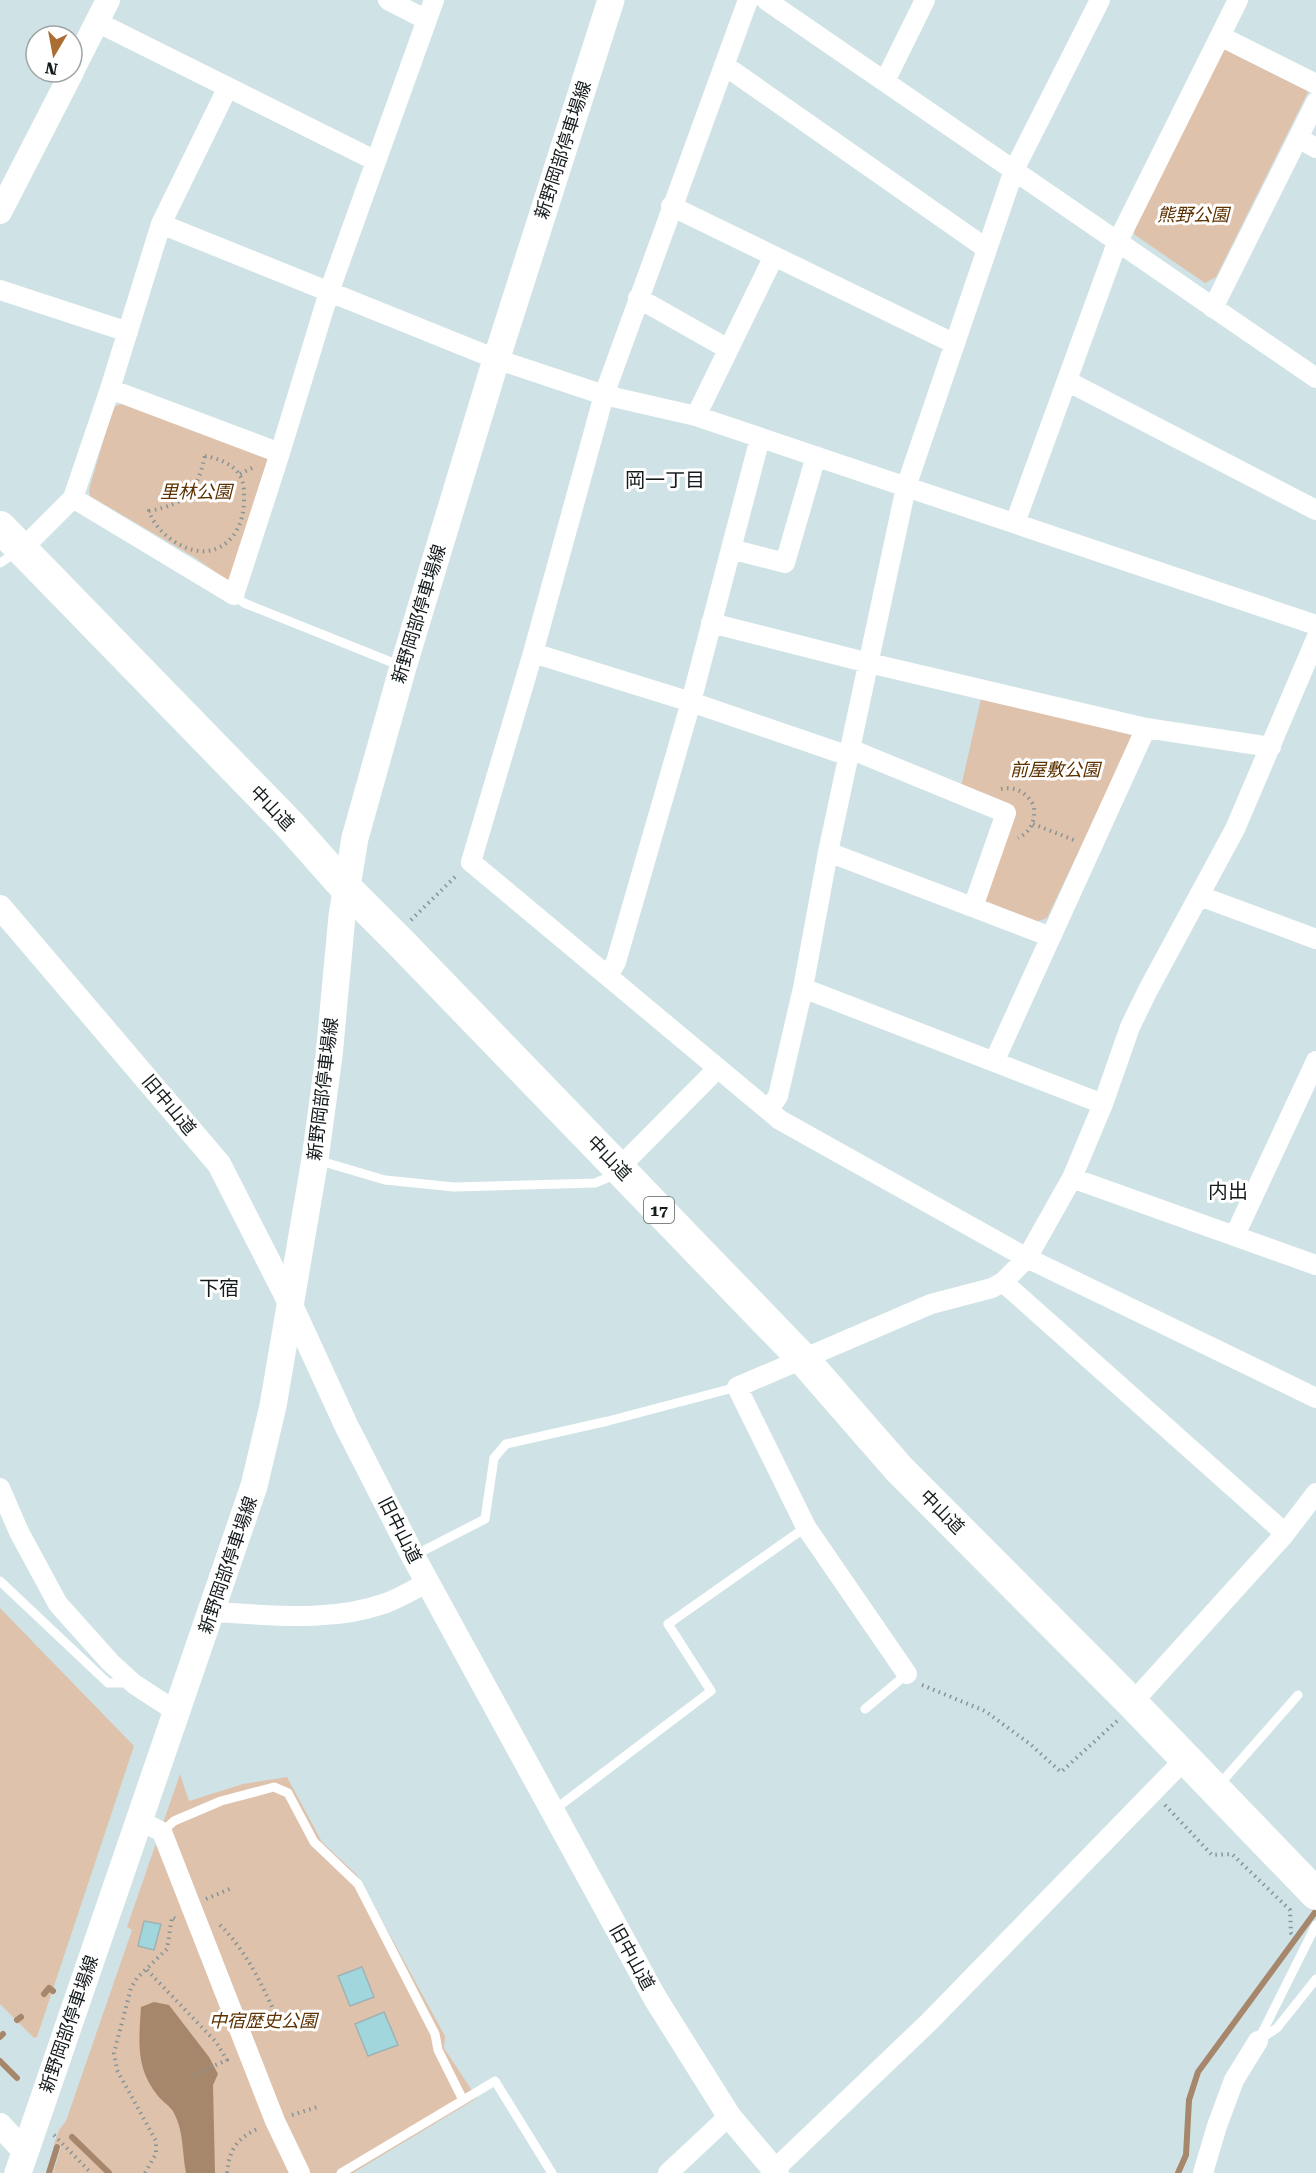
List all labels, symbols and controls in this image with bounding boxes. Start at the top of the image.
north arrow [24,24,84,84]
text: N [44,58,59,79]
street label: 新野岡部停車場線 [530,78,595,222]
park label: 熊野公園 [1157,204,1232,225]
district label: 岡一丁目 [625,468,705,492]
park label: 里林公園 [160,481,235,502]
street label: 新野岡部停車場線 [387,542,450,686]
park label: 前屋敷公園 [1010,759,1103,780]
street label: 中山道 [246,781,299,834]
street label: 新野岡部停車場線 [303,1016,342,1162]
street label: 旧中山道 [138,1070,201,1139]
street label: 中山道 [583,1131,636,1184]
district label: 内出 [1208,1179,1248,1203]
road number: 17 [644,1197,674,1223]
district label: 下宿 [199,1276,239,1300]
street label: 中山道 [916,1485,969,1538]
street label: 新野岡部停車場線 [194,1493,261,1636]
street label: 旧中山道 [375,1493,426,1567]
street label: 旧中山道 [606,1920,659,1993]
street label: 新野岡部停車場線 [35,1952,102,2095]
park label: 中宿歴史公園 [209,2010,320,2031]

